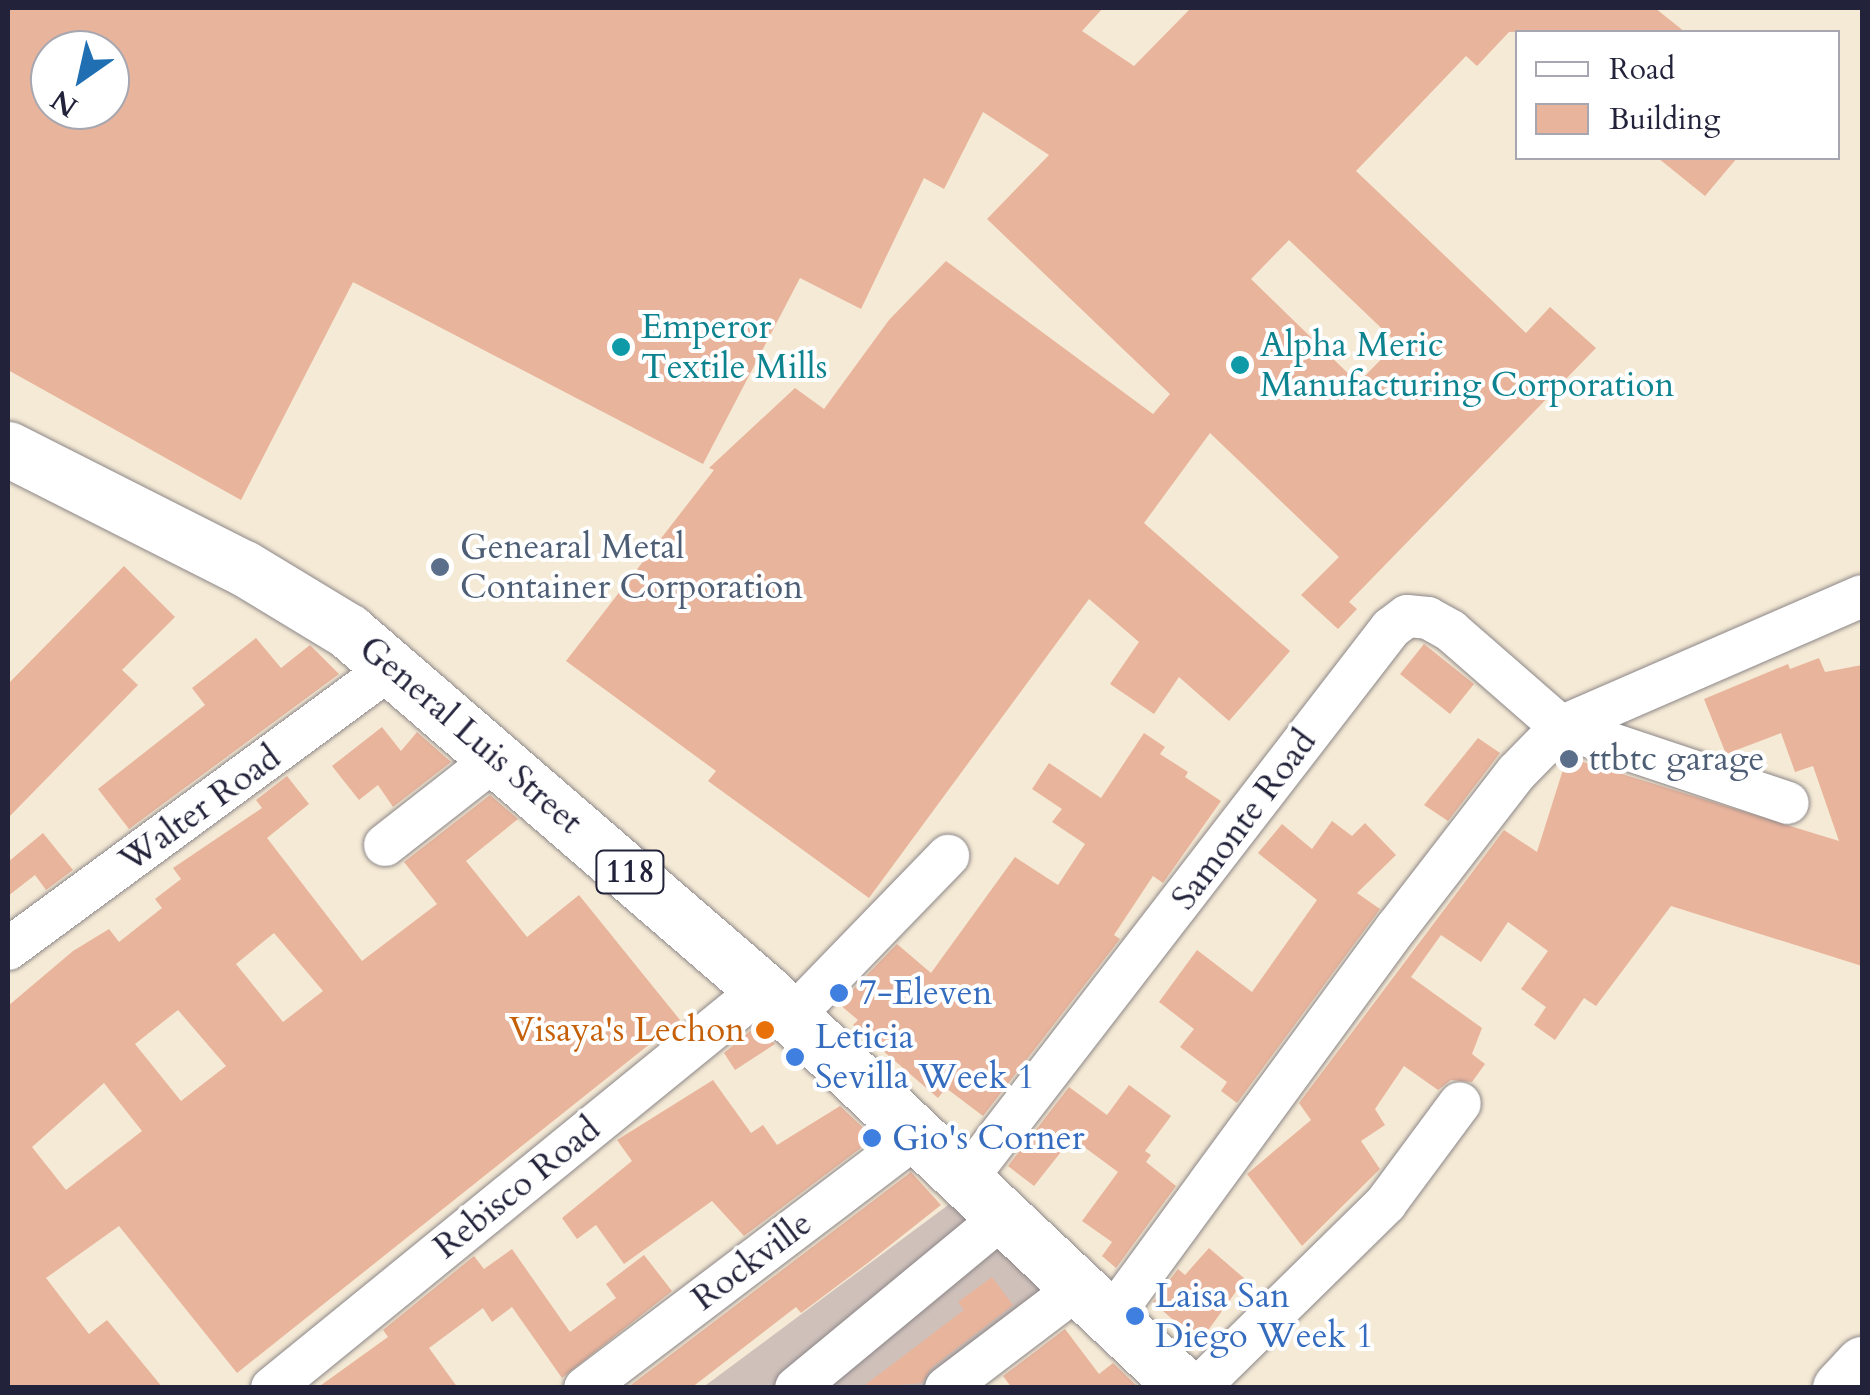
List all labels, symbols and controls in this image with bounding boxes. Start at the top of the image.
north arrow [30,30,130,130]
legend [1515,30,1840,160]
text: Road [1609,49,1675,90]
text: N [44,81,85,126]
text: Building [1609,99,1720,140]
place label: Emperor Textile Mills [641,306,827,388]
place label: Alpha Meric Manufacturing Corporation [1260,324,1674,406]
marker: Emperor Textile Mills [610,336,632,358]
marker: Alpha Meric Manufacturing Corporation [1229,354,1251,376]
place label: Genearal Metal Container Corporation [460,526,803,608]
marker: Genearal Metal Container Corporation [429,556,451,578]
street label: General Luis Street [351,627,591,843]
street label: Samonte Road [1163,722,1325,918]
street label: Walter Road [111,737,289,881]
place label: ttbtc garage [1589,738,1764,780]
marker: ttbtc garage [1558,748,1580,770]
road number: 118 [595,845,665,899]
place label: 7-Eleven [859,972,992,1014]
marker: 7-Eleven [828,982,850,1004]
place label: Visaya's Lechon [509,1009,745,1051]
place label: Leticia Sevilla Week 1 [815,1016,1035,1098]
marker: Visaya's Lechon [754,1019,776,1041]
marker: Leticia Sevilla Week 1 [784,1046,806,1068]
street label: Rebisco Road [425,1108,609,1268]
place label: Gio's Corner [892,1117,1085,1159]
marker: Gio's Corner [861,1127,883,1149]
street label: Rockville [684,1202,820,1320]
place label: Laisa San Diego Week 1 [1155,1275,1374,1357]
marker: Laisa San Diego Week 1 [1124,1305,1146,1327]

